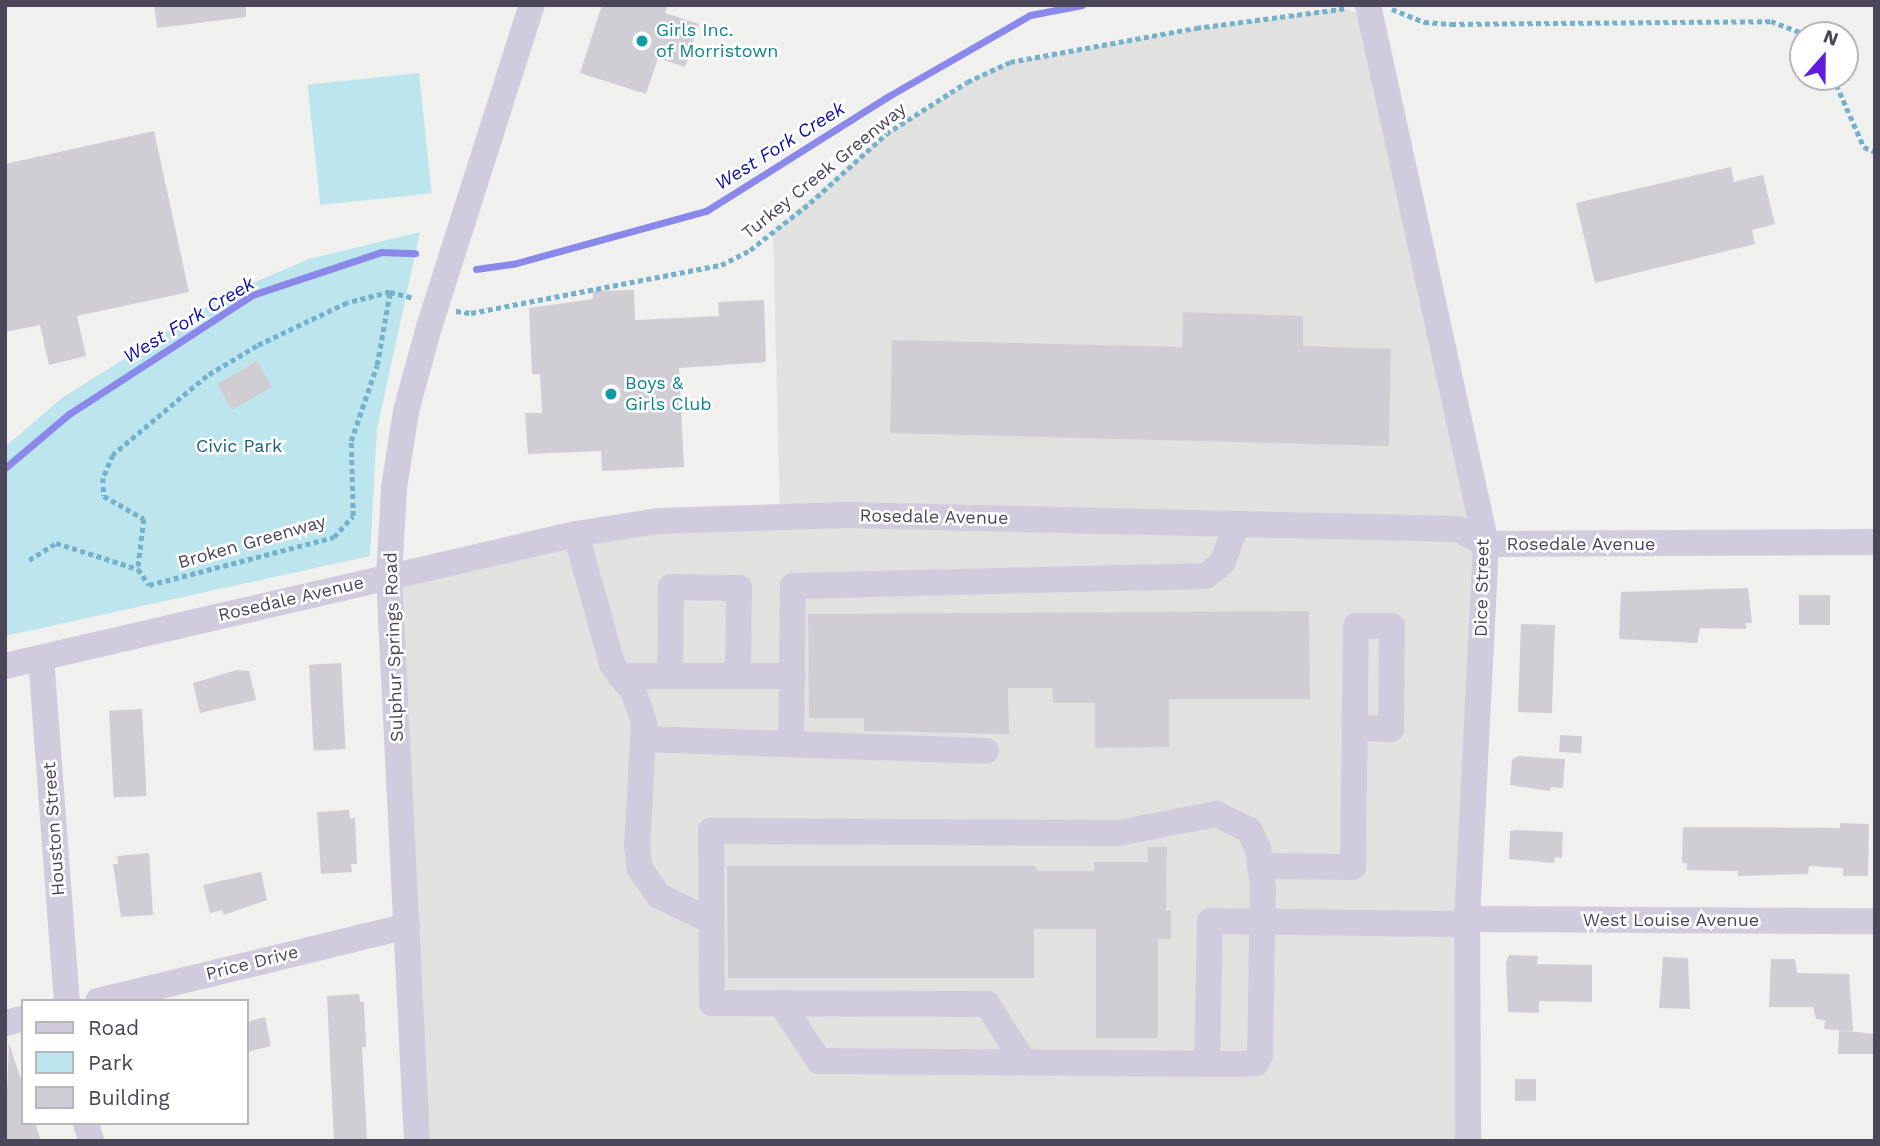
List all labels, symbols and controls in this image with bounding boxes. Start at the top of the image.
place label: Girls Inc. of Morristown [656,20,779,62]
north arrow [1789,21,1859,91]
text: N [1820,25,1842,51]
marker: Girls Inc. of Morristown [634,33,650,49]
water label: West Fork Creek [711,97,849,195]
street label: Turkey Creek Greenway [737,98,911,244]
water label: West Fork Creek [119,272,259,368]
place label: Boys & Girls Club [625,373,712,416]
marker: Boys & Girls Club [603,386,619,402]
park label: Civic Park [196,435,282,457]
street label: Rosedale Avenue [859,505,1009,529]
street label: Broken Greenway [176,511,328,573]
street label: Rosedale Avenue [1506,533,1656,555]
street label: Dice Street [1470,539,1494,637]
street label: Sulphur Springs Road [380,552,408,742]
street label: Rosedale Avenue [216,572,366,626]
street label: Houston Street [39,761,69,897]
street label: West Louise Avenue [1582,909,1760,931]
street label: Price Drive [204,941,300,985]
legend [21,999,248,1125]
text: Road [88,1015,139,1040]
text: Park [88,1050,133,1075]
text: Building [88,1085,170,1110]

